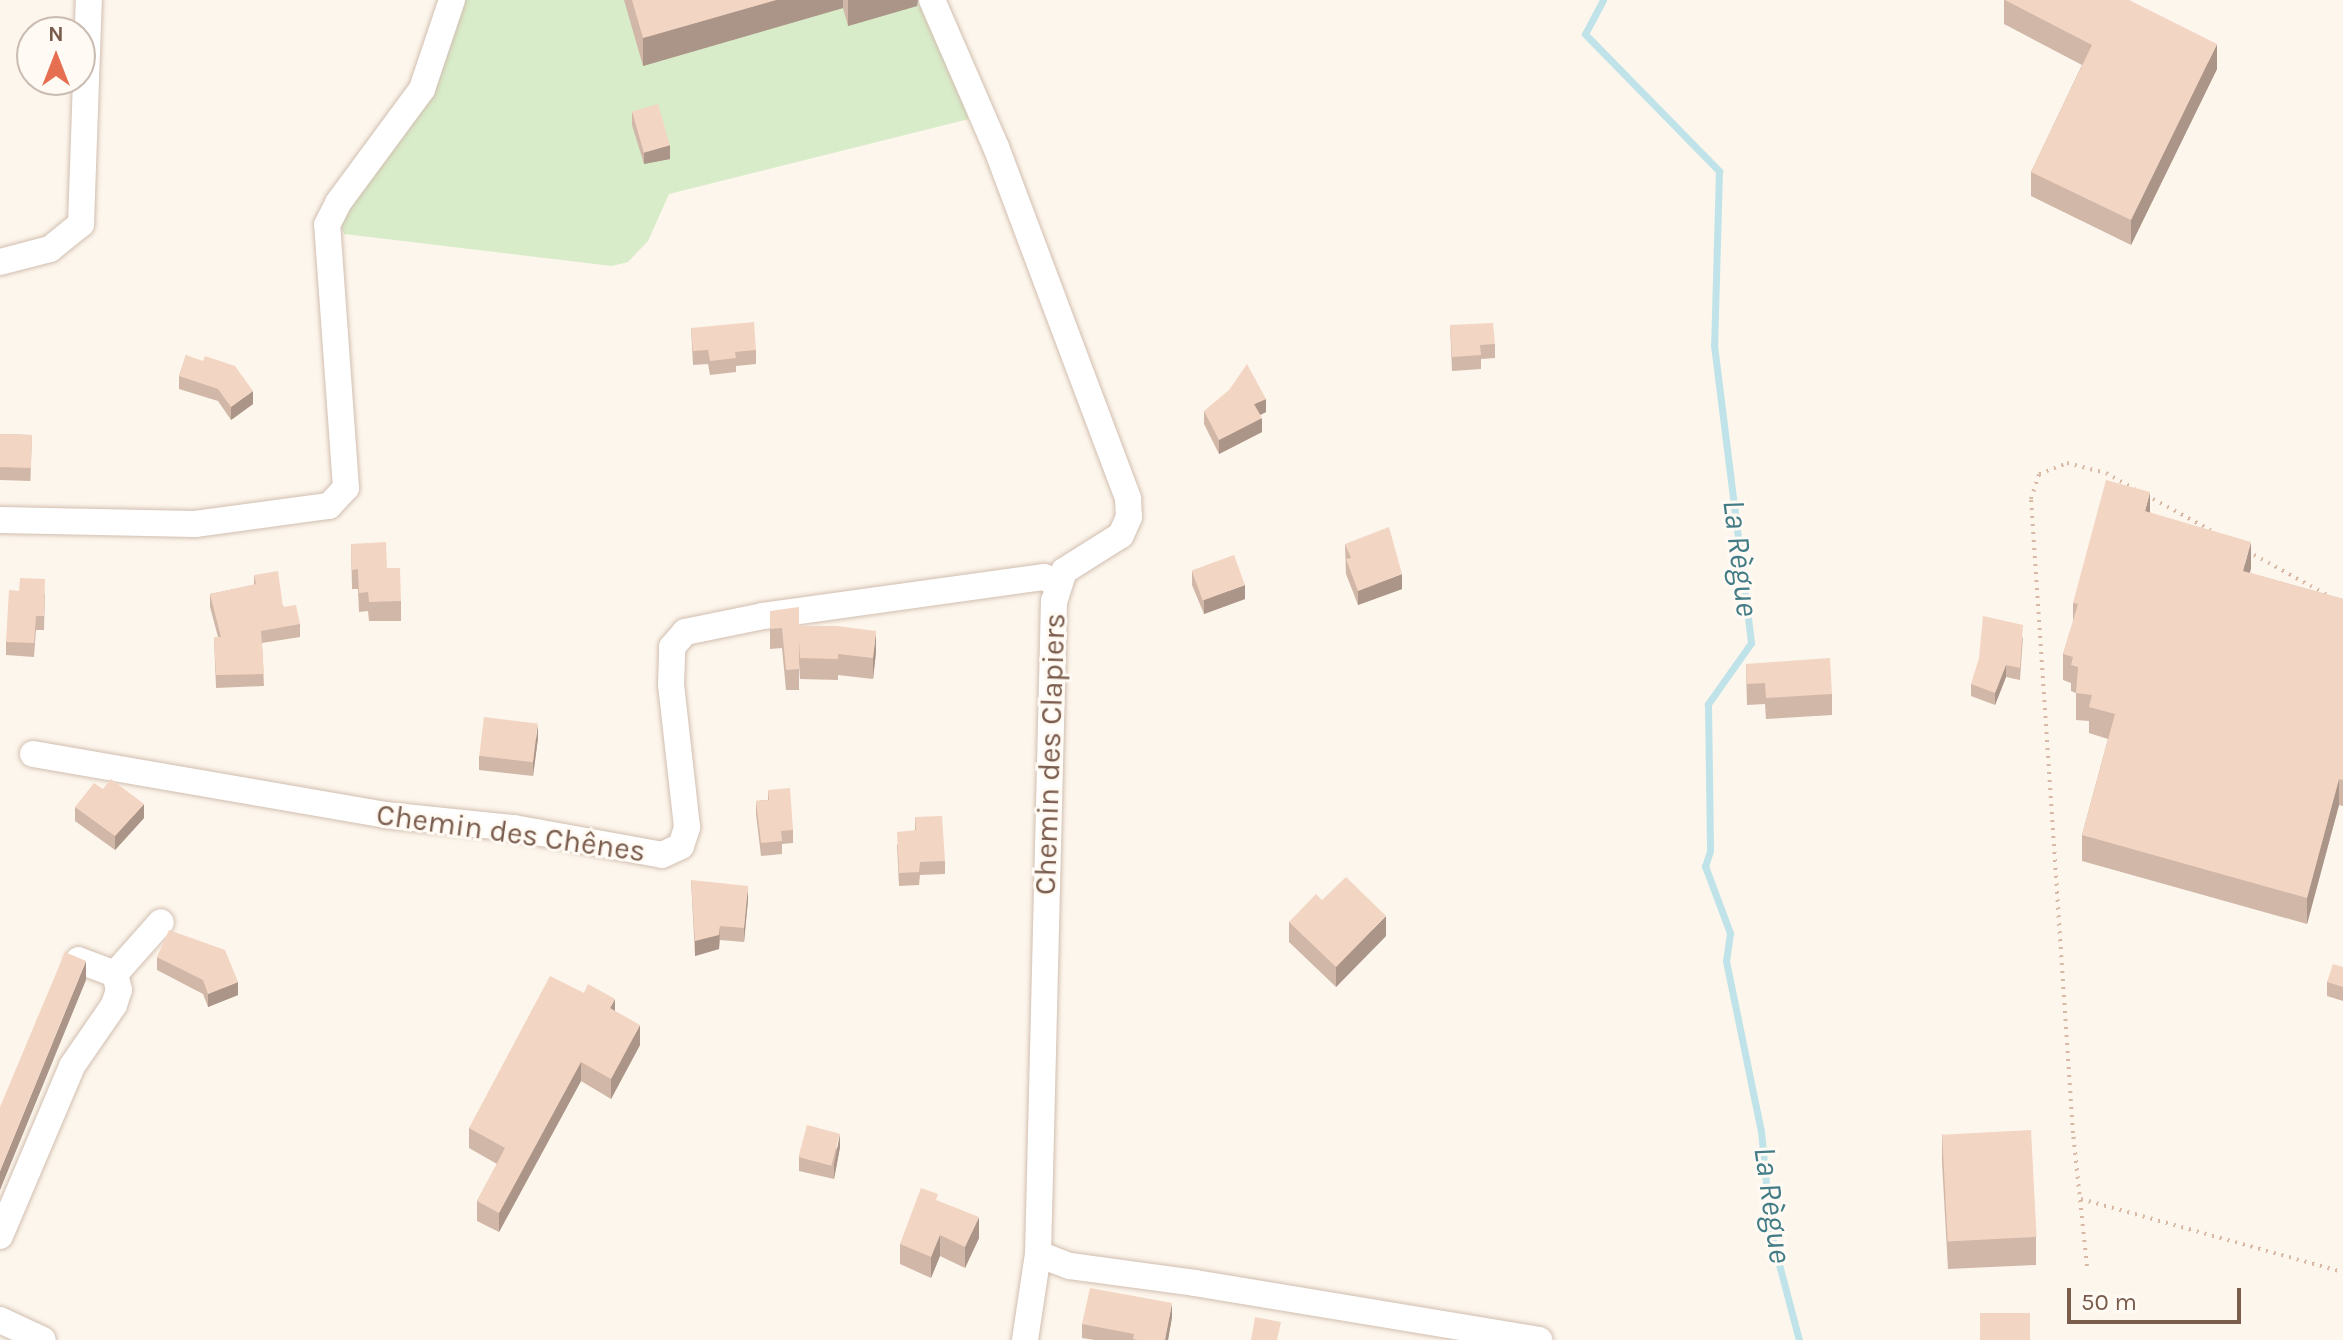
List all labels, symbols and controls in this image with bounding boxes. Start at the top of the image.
north arrow [16,16,96,96]
text: N [48,21,64,47]
water label: La Règue [1714,497,1766,619]
street label: Chemin des Clapiers [1027,612,1073,896]
street label: Chemin des Chênes [374,796,648,870]
water label: La Règue [1745,1144,1799,1266]
scale bar [2071,1272,2245,1322]
text: 50 m [2081,1288,2137,1316]

